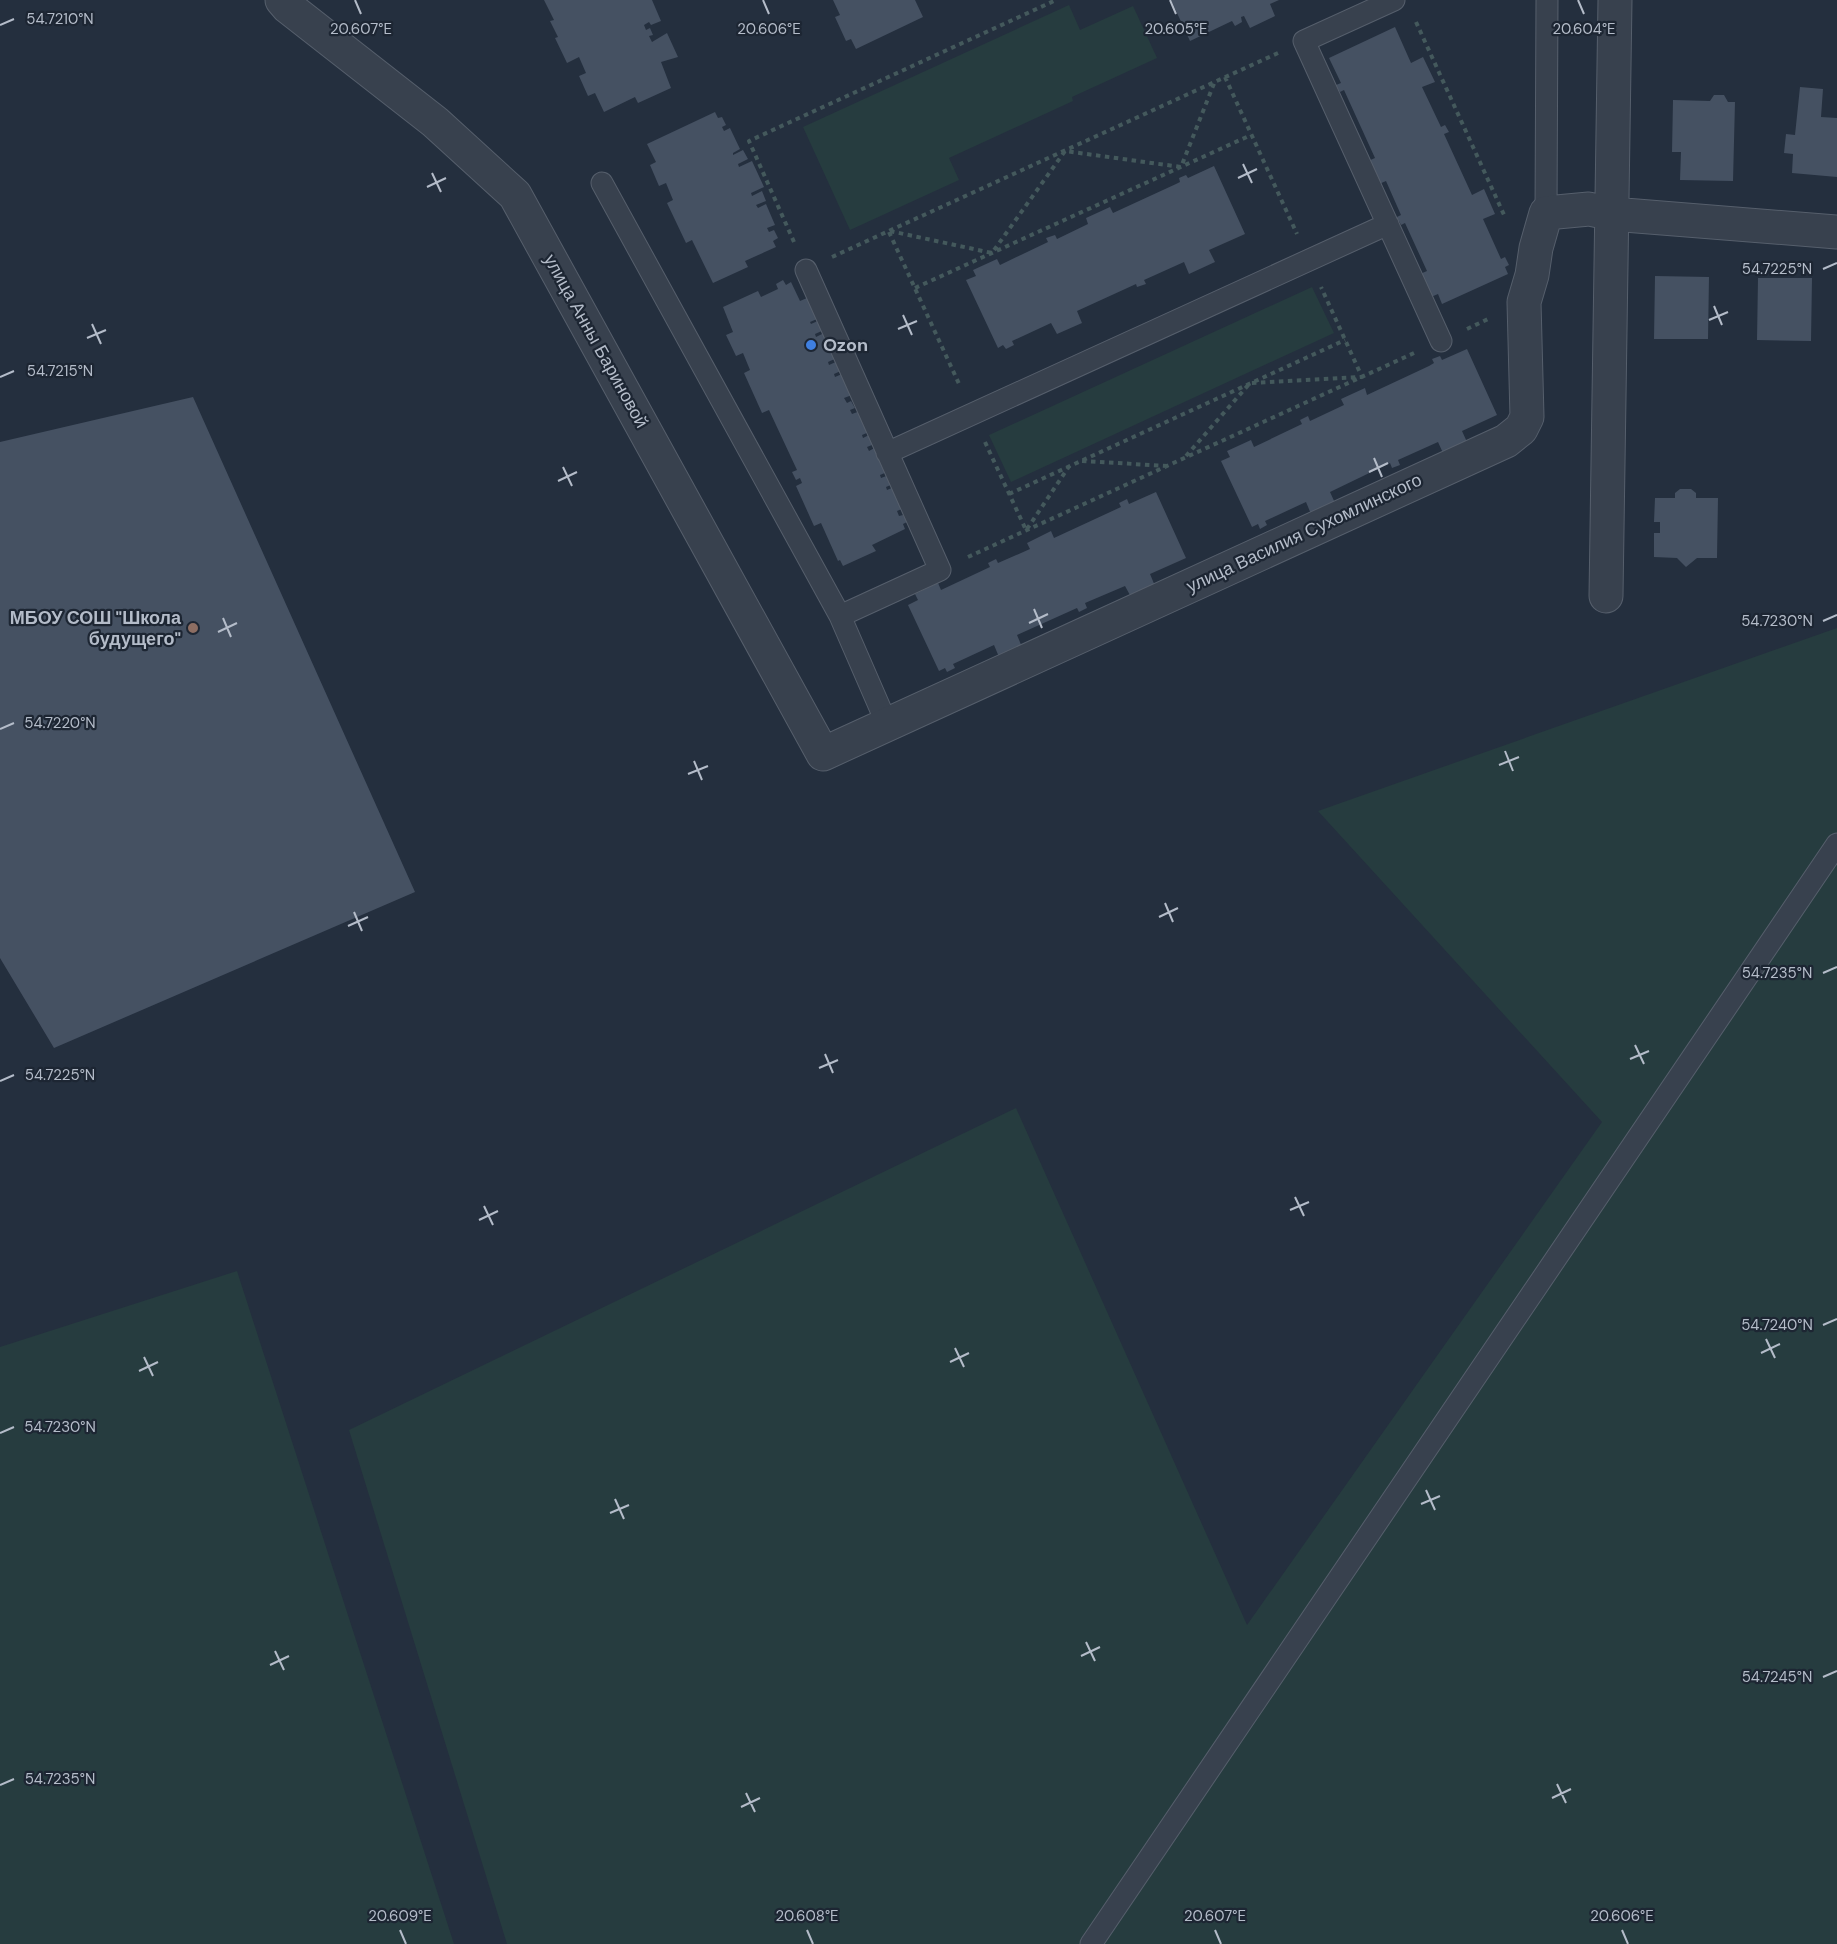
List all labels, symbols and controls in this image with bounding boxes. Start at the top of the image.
text: 54.7210°N [26,9,94,29]
text: 20.607°E [330,19,392,39]
text: 20.606°E [737,19,801,39]
text: 20.605°E [1144,19,1208,39]
text: 20.604°E [1552,19,1616,39]
street label: улица Анны Бариновой [538,250,654,432]
text: 54.7225°N [1742,259,1812,279]
place label: Ozon [823,333,868,357]
marker: Ozon [804,338,818,352]
text: 54.7215°N [27,361,93,381]
street label: улица Василия Сухомлинского [1182,468,1426,598]
place label: МБОУ СОШ "Школа будущего" [10,606,182,651]
text: 54.7230°N [1741,611,1813,631]
marker: МБОУ СОШ "Школа будущего" [186,621,200,635]
text: 54.7220°N [24,713,96,733]
text: 54.7235°N [1742,963,1812,983]
text: 54.7225°N [25,1065,95,1085]
text: 54.7240°N [1741,1315,1813,1335]
text: 54.7230°N [24,1417,96,1437]
text: 54.7245°N [1742,1667,1812,1687]
text: 54.7235°N [25,1769,95,1789]
text: 20.609°E [368,1906,432,1926]
text: 20.608°E [775,1906,839,1926]
text: 20.607°E [1184,1906,1246,1926]
text: 20.606°E [1590,1906,1654,1926]

